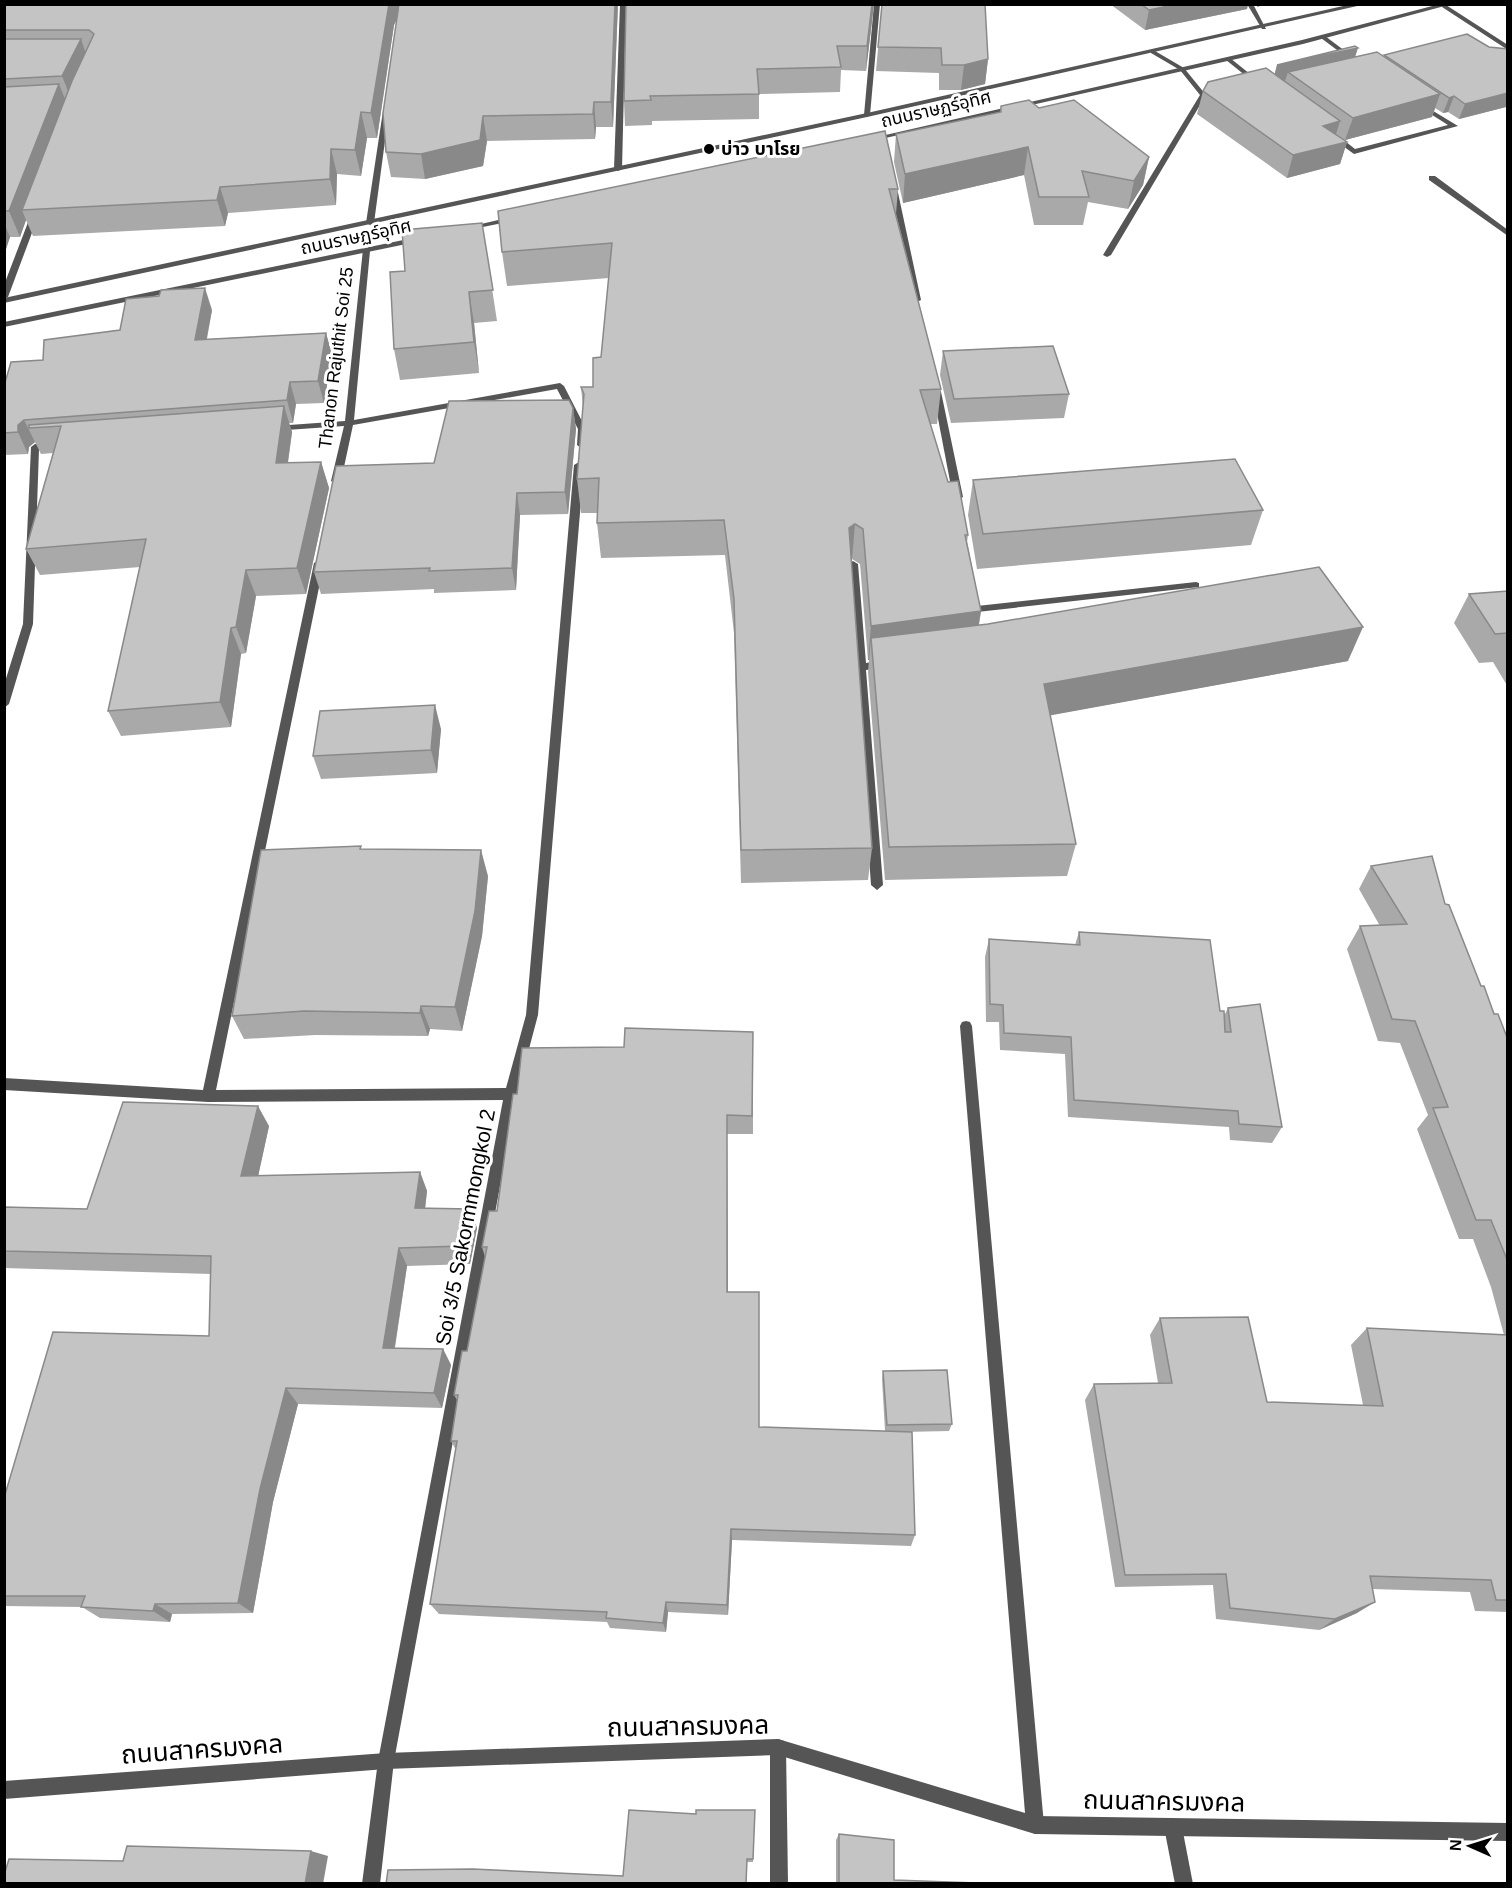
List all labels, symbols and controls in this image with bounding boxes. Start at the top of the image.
street label: ถนนราษฏร์อุทิศ [879,87,993,132]
place label: บ่าว บาโรย [721,139,800,159]
marker: บ่าว บาโรย [702,142,716,156]
street label: ถนนราษฏร์อุทิศ [299,215,413,259]
street label: Thanon Rajuthit Soi 25 [315,266,357,450]
street label: Soi 3/5 Sakormmongkol 2 [431,1107,499,1347]
street label: ถนนสาครมงคล [607,1710,769,1742]
street label: ถนนสาครมงคล [120,1728,284,1770]
street label: ถนนสาครมงคล [1083,1785,1245,1817]
north arrow [1440,1816,1500,1876]
text: N [1447,1839,1464,1851]

